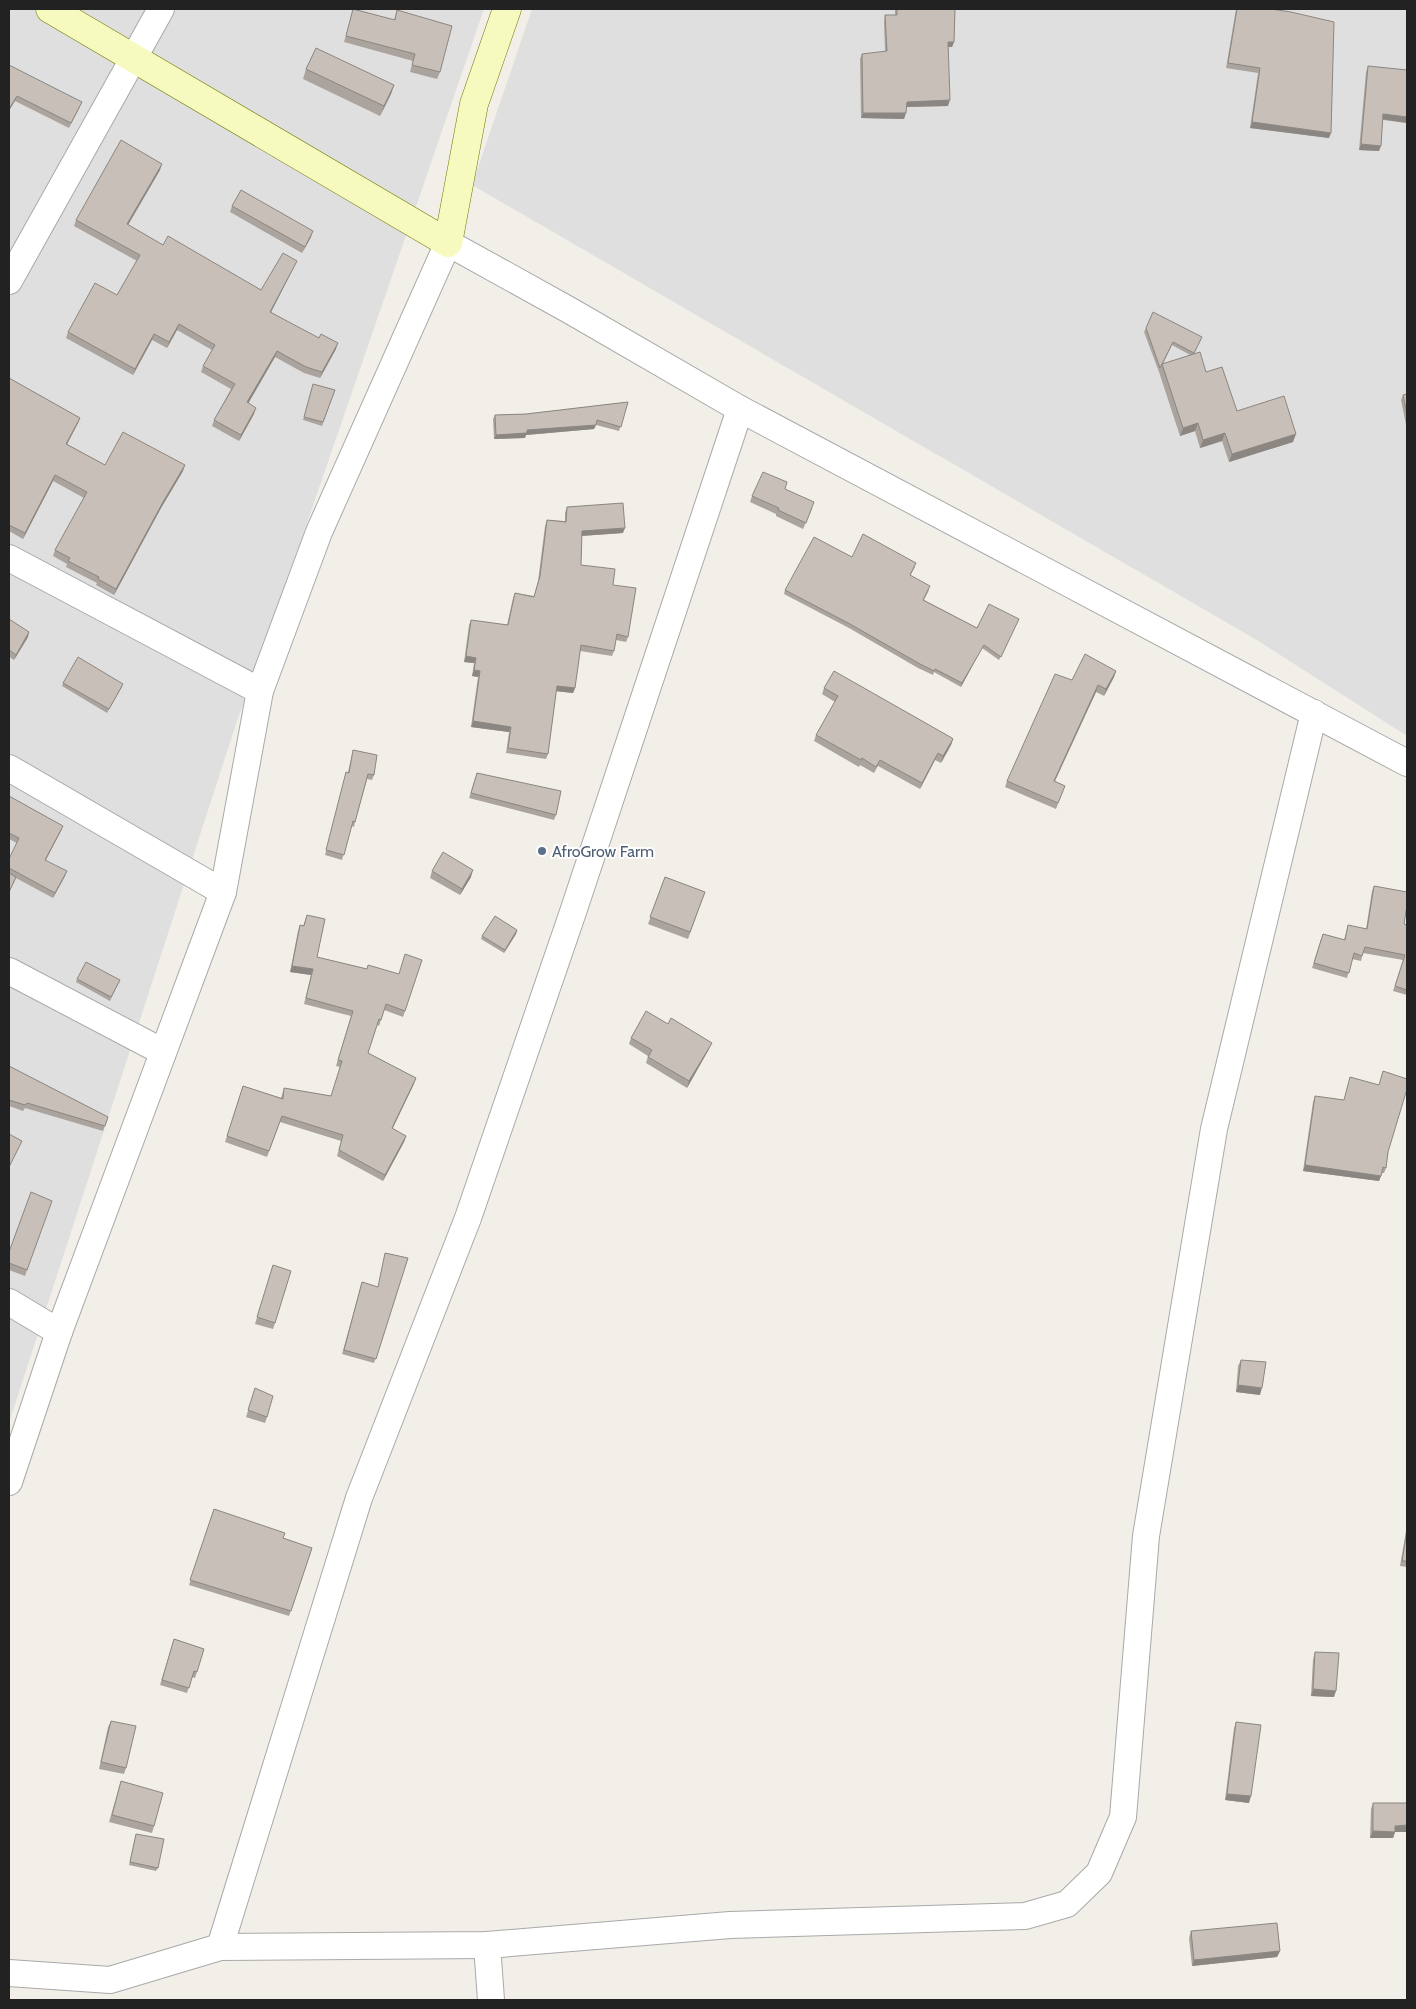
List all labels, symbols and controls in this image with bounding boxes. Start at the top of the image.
place label: AfroGrow Farm [552,842,654,861]
marker: AfroGrow Farm [536,845,548,857]

